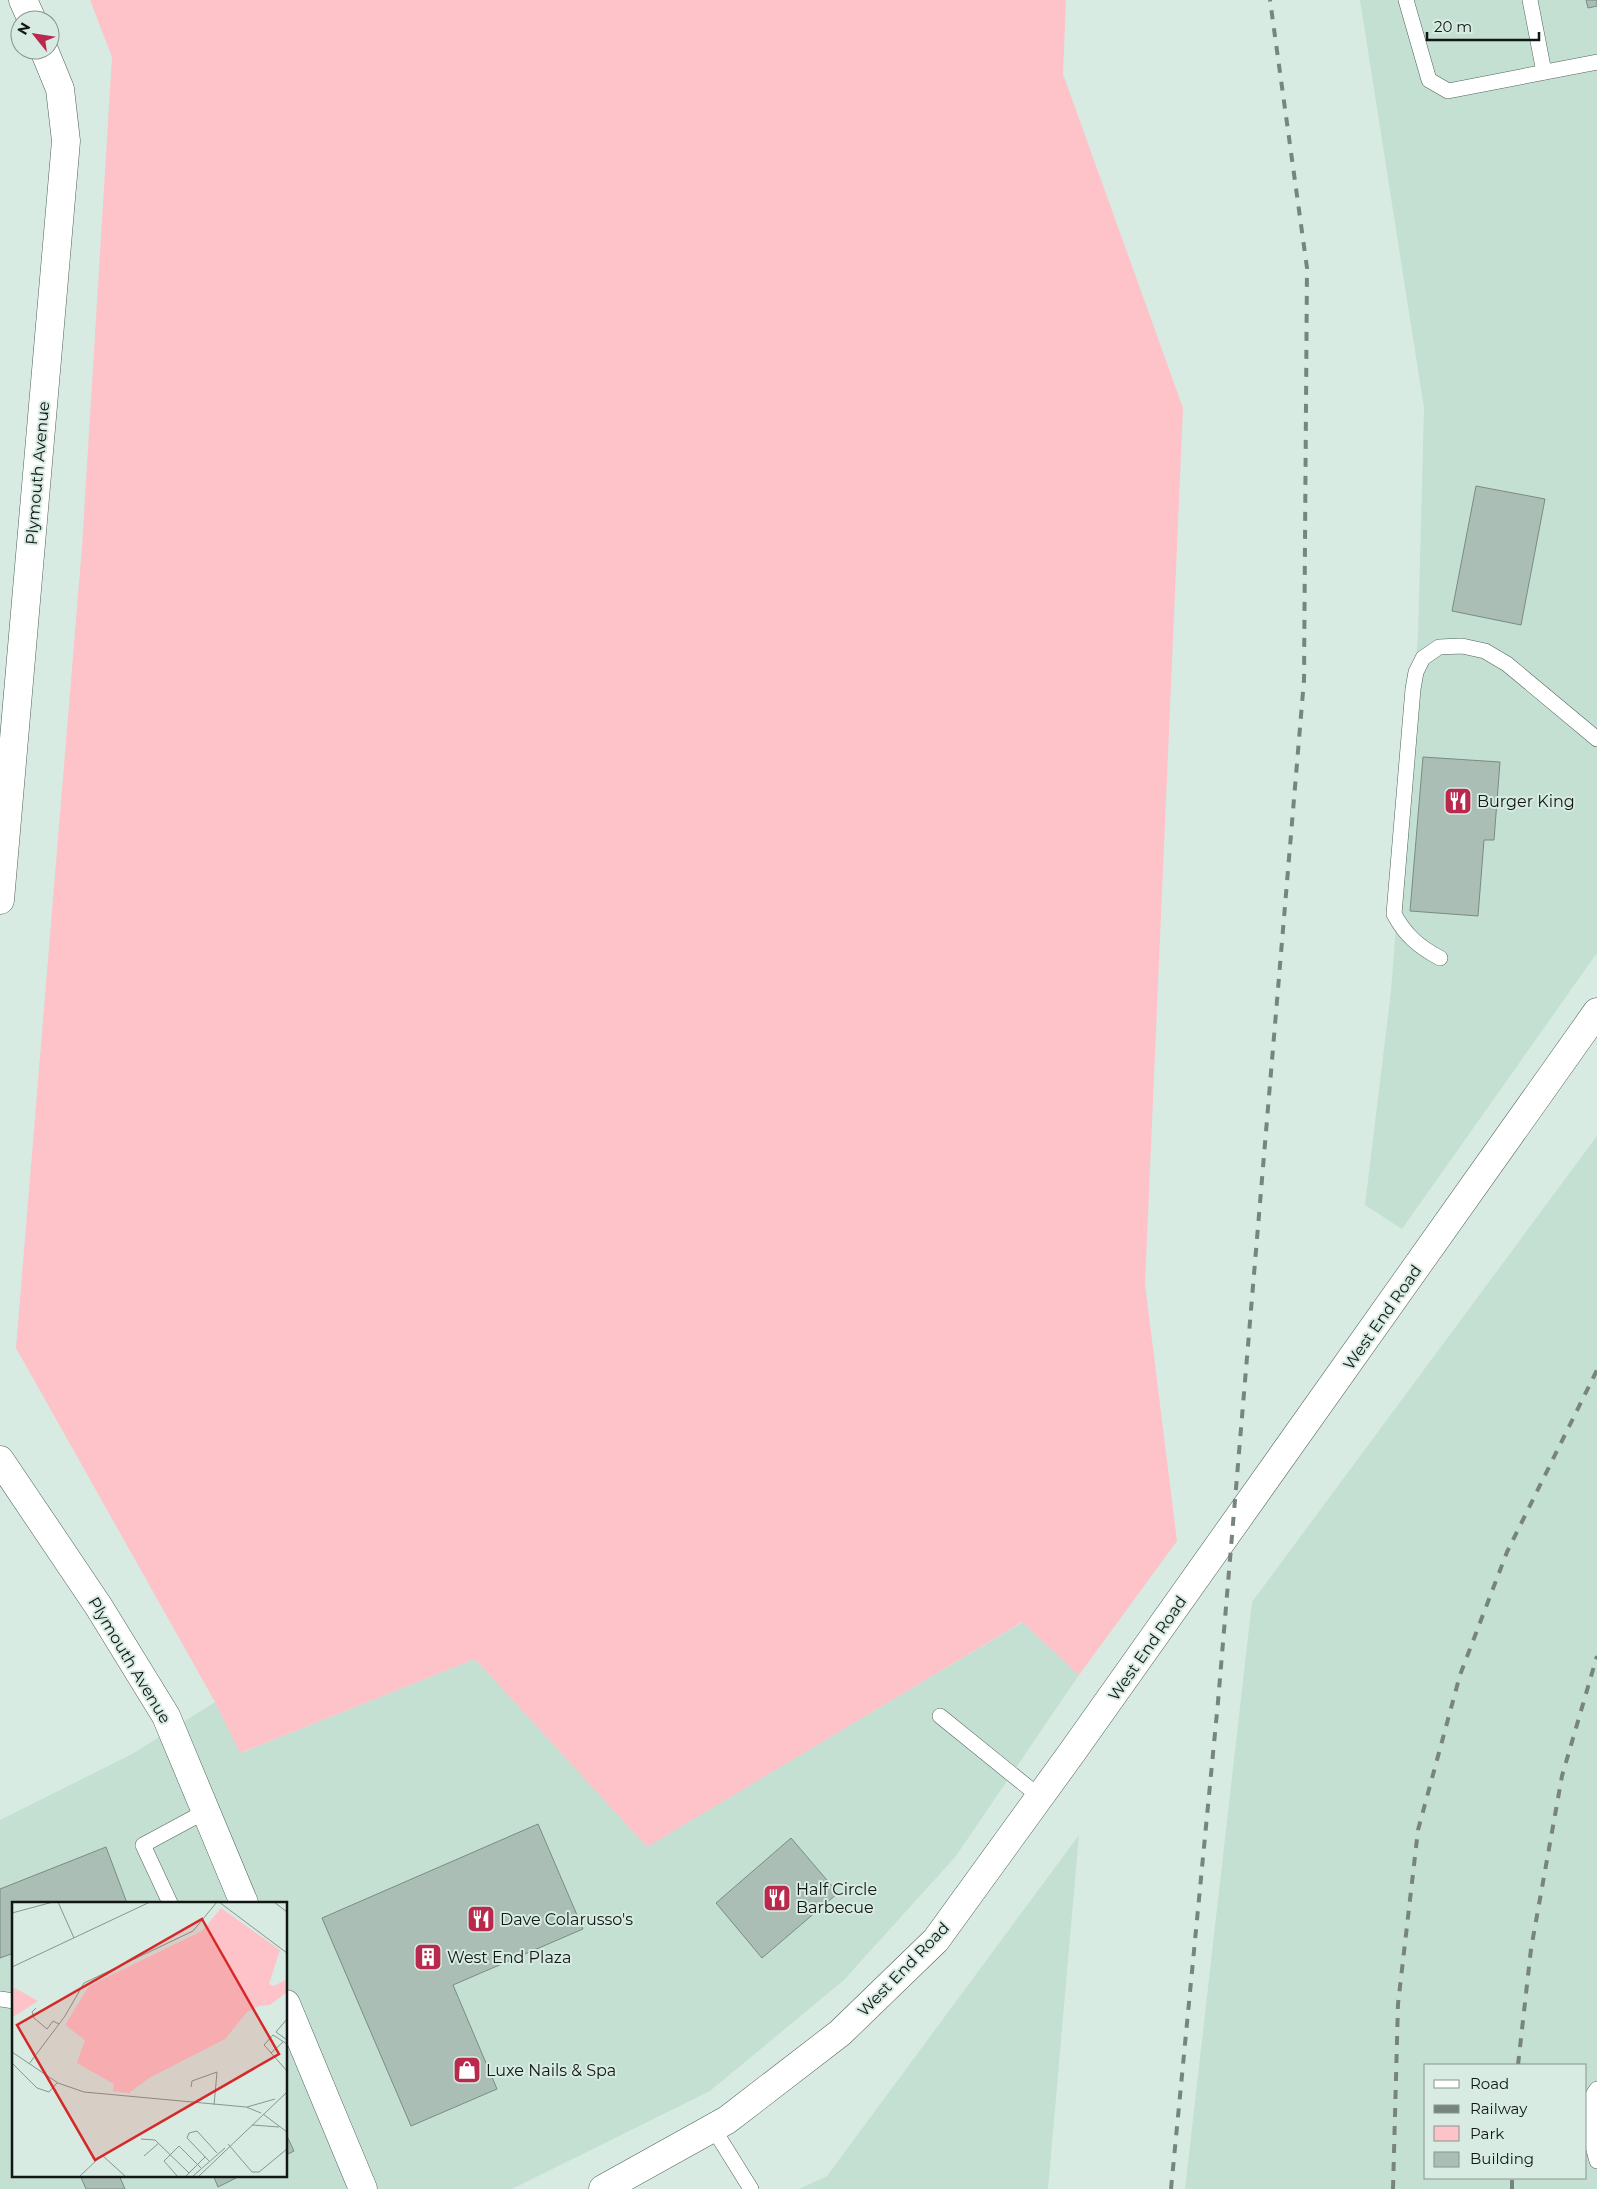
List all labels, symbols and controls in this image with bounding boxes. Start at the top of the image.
north arrow [10,10,60,60]
scale bar [1427,10,1540,42]
text: 20 m [1434,17,1472,36]
text: N [13,19,34,38]
street label: Plymouth Avenue [22,400,53,546]
restaurant icon: Burger King [1443,786,1473,816]
place label: Burger King [1477,792,1575,811]
street label: West End Road [1339,1261,1426,1373]
street label: West End Road [1104,1592,1191,1704]
street label: Plymouth Avenue [84,1594,175,1727]
place label: Half Circle Barbecue [796,1880,877,1917]
restaurant icon: Half Circle Barbecue [762,1883,792,1913]
inset map [12,1902,288,2176]
restaurant icon: Dave Colarusso's [466,1904,496,1934]
place label: Dave Colarusso's [500,1910,633,1929]
street label: West End Road [854,1918,953,2020]
building icon: West End Plaza [413,1942,443,1972]
place label: West End Plaza [447,1948,571,1967]
shop icon: Luxe Nails & Spa [452,2055,482,2085]
place label: Luxe Nails & Spa [486,2061,616,2080]
legend [1424,2064,1587,2179]
text: Road [1470,2074,1509,2093]
text: Railway [1470,2099,1528,2118]
text: Park [1470,2124,1504,2143]
text: Building [1470,2149,1534,2168]

